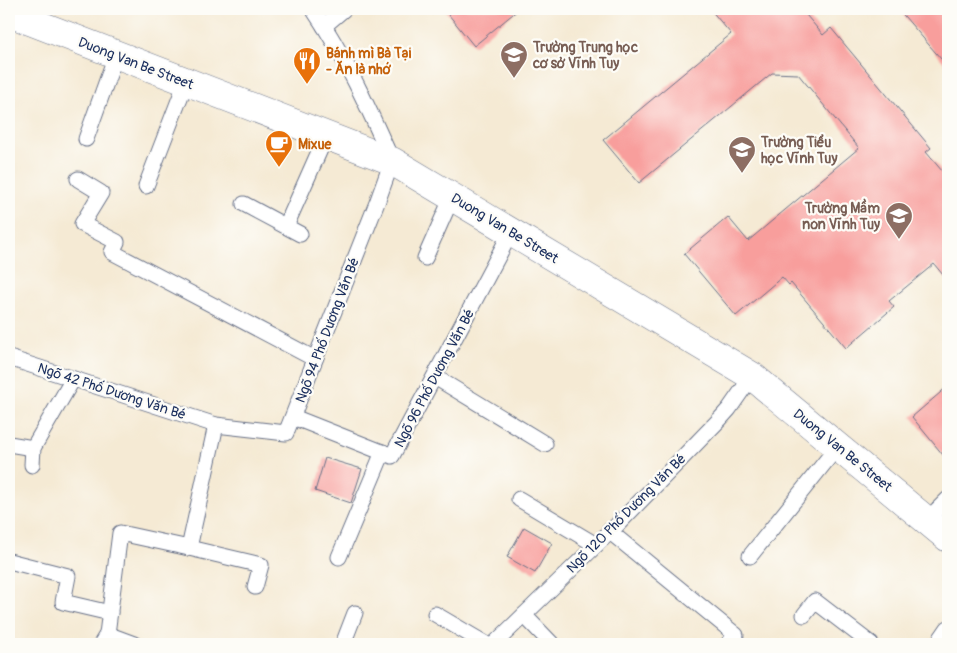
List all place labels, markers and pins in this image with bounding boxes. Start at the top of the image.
place label: Trường Trung học cơ sở Vĩnh Tuy [532,39,638,72]
school or university icon: Trường Trung học cơ sở Vĩnh Tuy [499,40,529,79]
place label: Bánh mì Bà Tại - Ăn là nhớ [326,45,412,78]
restaurant icon: Bánh mì Bà Tại - Ăn là nhớ [292,46,322,85]
cafe icon: Mixue [264,129,294,168]
place label: Trường Tiểu học Vĩnh Tuy [760,134,837,167]
school or university icon: Trường Tiểu học Vĩnh Tuy [727,135,757,174]
place label: Mixue [298,136,333,153]
place label: Trường Mầm non Vĩnh Tuy [802,198,881,233]
school or university icon: Trường Mầm non Vĩnh Tuy [884,201,914,240]

